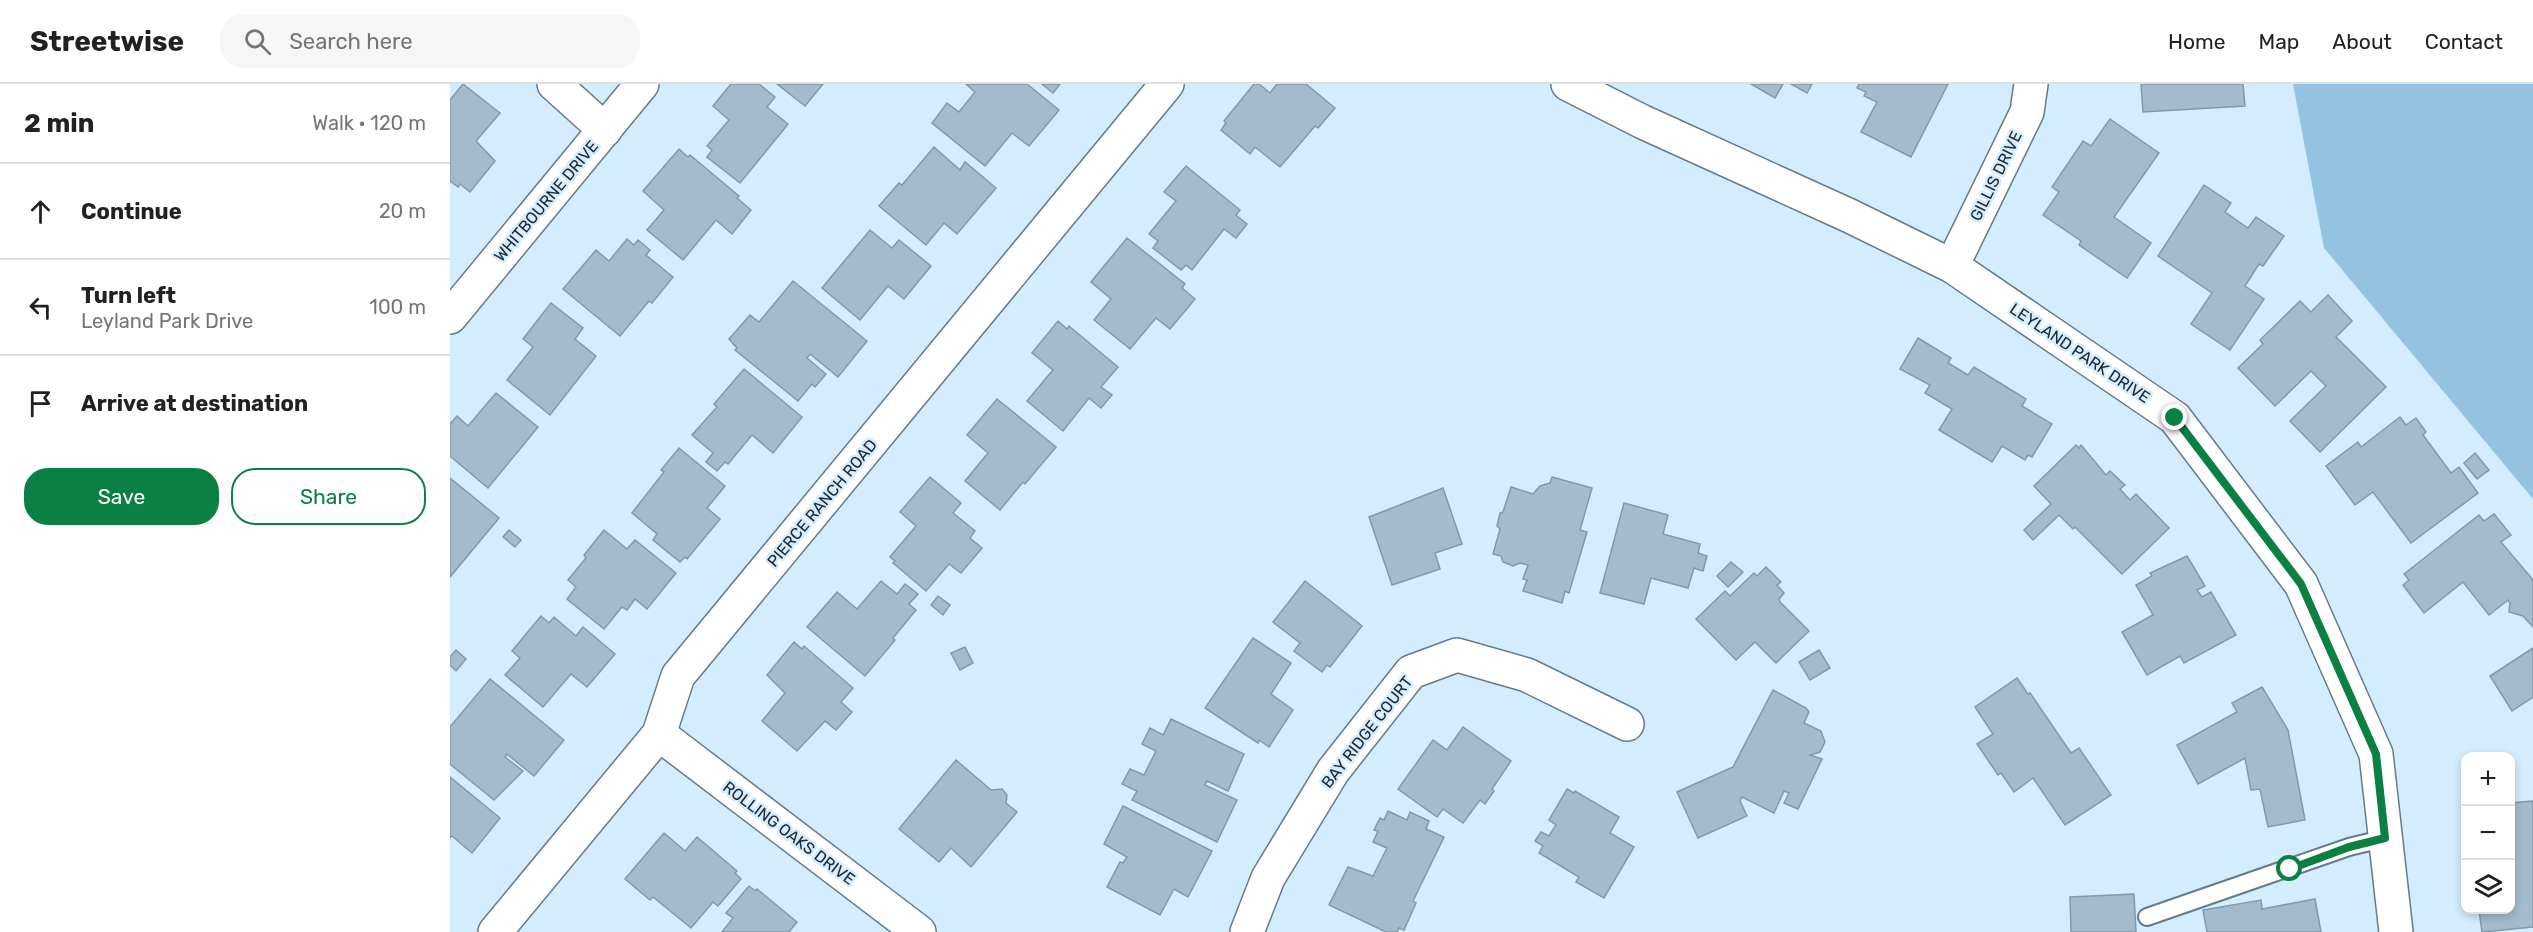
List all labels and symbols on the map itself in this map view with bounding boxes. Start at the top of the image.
street label: GILLIS DRIVE [1966,128,2026,224]
street label: WHITBOURNE DRIVE [490,137,602,265]
street label: LEYLAND PARK DRIVE [2006,299,2154,407]
route end [2161,404,2187,430]
street label: PIERCE RANCH ROAD [763,436,881,570]
street label: BAY RIDGE COURT [1317,672,1417,792]
street label: ROLLING OAKS DRIVE [719,777,859,889]
route start [2276,855,2302,881]

